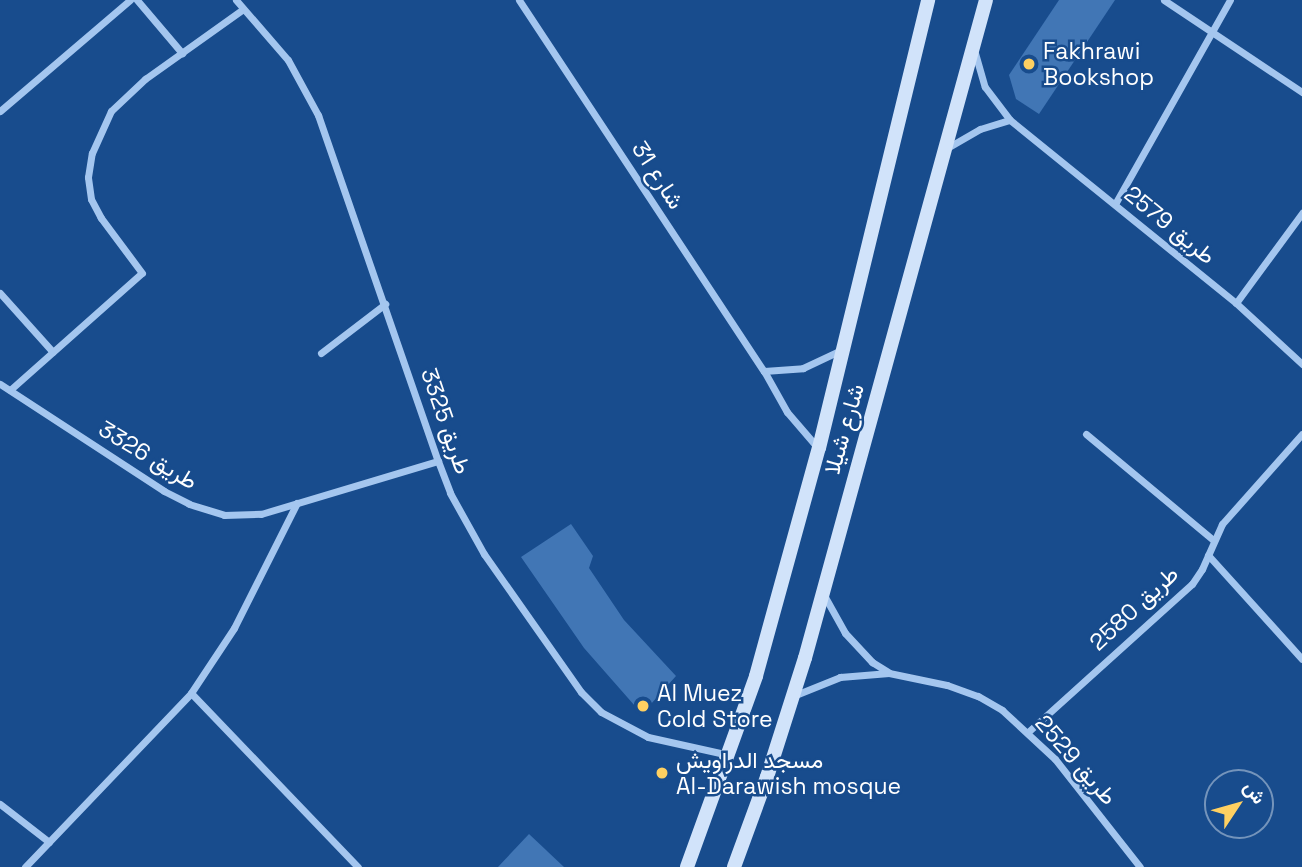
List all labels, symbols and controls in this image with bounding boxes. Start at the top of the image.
place label: Fakhrawi Bookshop [1043,37,1154,91]
marker: Fakhrawi Bookshop [1021,56,1037,72]
street label: شارع 31 [626,136,690,214]
street label: طريق 2579 [1119,180,1221,270]
street label: طريق 3325 [415,364,477,478]
street label: شارع شيلا [818,381,870,477]
street label: طريق 3326 [94,415,202,495]
street label: طريق 2580 [1084,560,1184,656]
place label: Al Muez Cold Store [657,679,773,733]
marker: Al Muez Cold Store [635,698,651,714]
street label: طريق 2529 [1029,709,1123,811]
place label: مسجد الدراويش Al-Darawish mosque [676,746,901,800]
marker: مسجد الدراويش Al-Darawish mosque [654,765,670,781]
north arrow [1204,769,1274,839]
text: ش [1238,776,1272,809]

